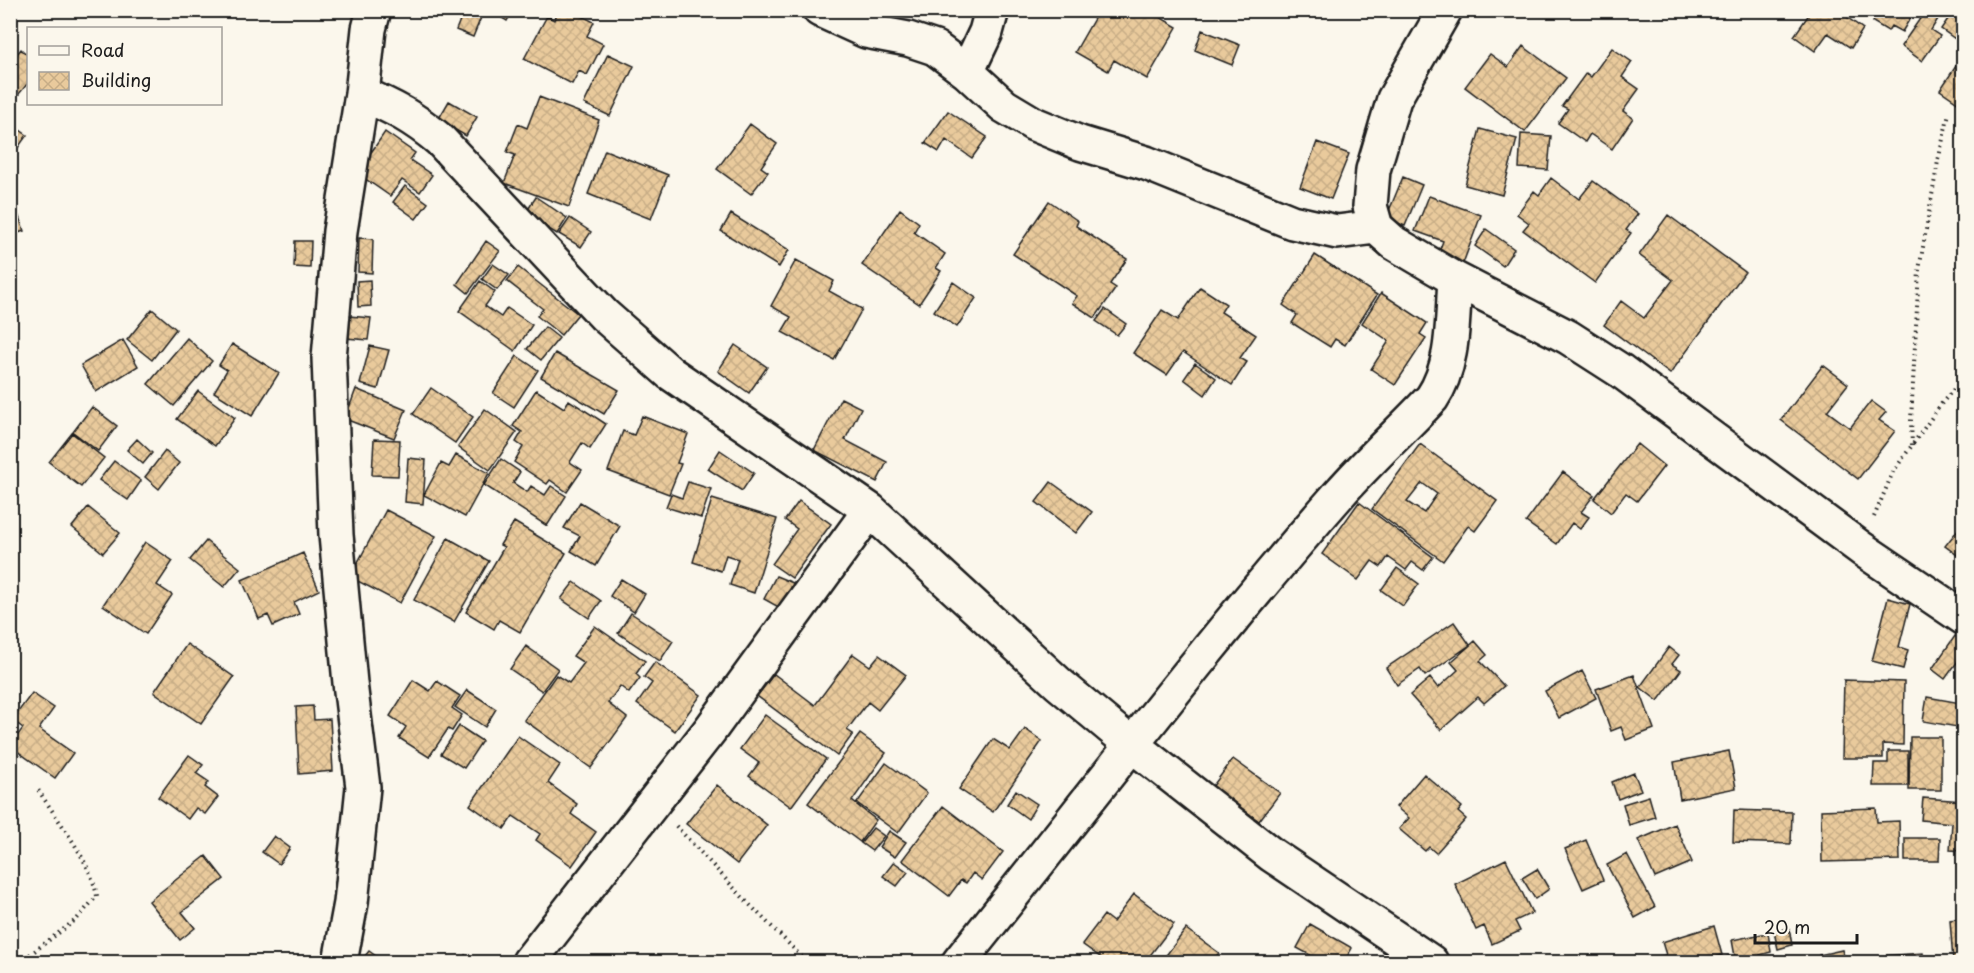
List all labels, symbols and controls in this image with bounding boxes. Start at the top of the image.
legend [27,27,222,105]
text: Road [81,36,125,63]
text: Building [81,66,151,93]
scale bar [1755,907,1857,945]
text: 20 m [1764,913,1810,940]

